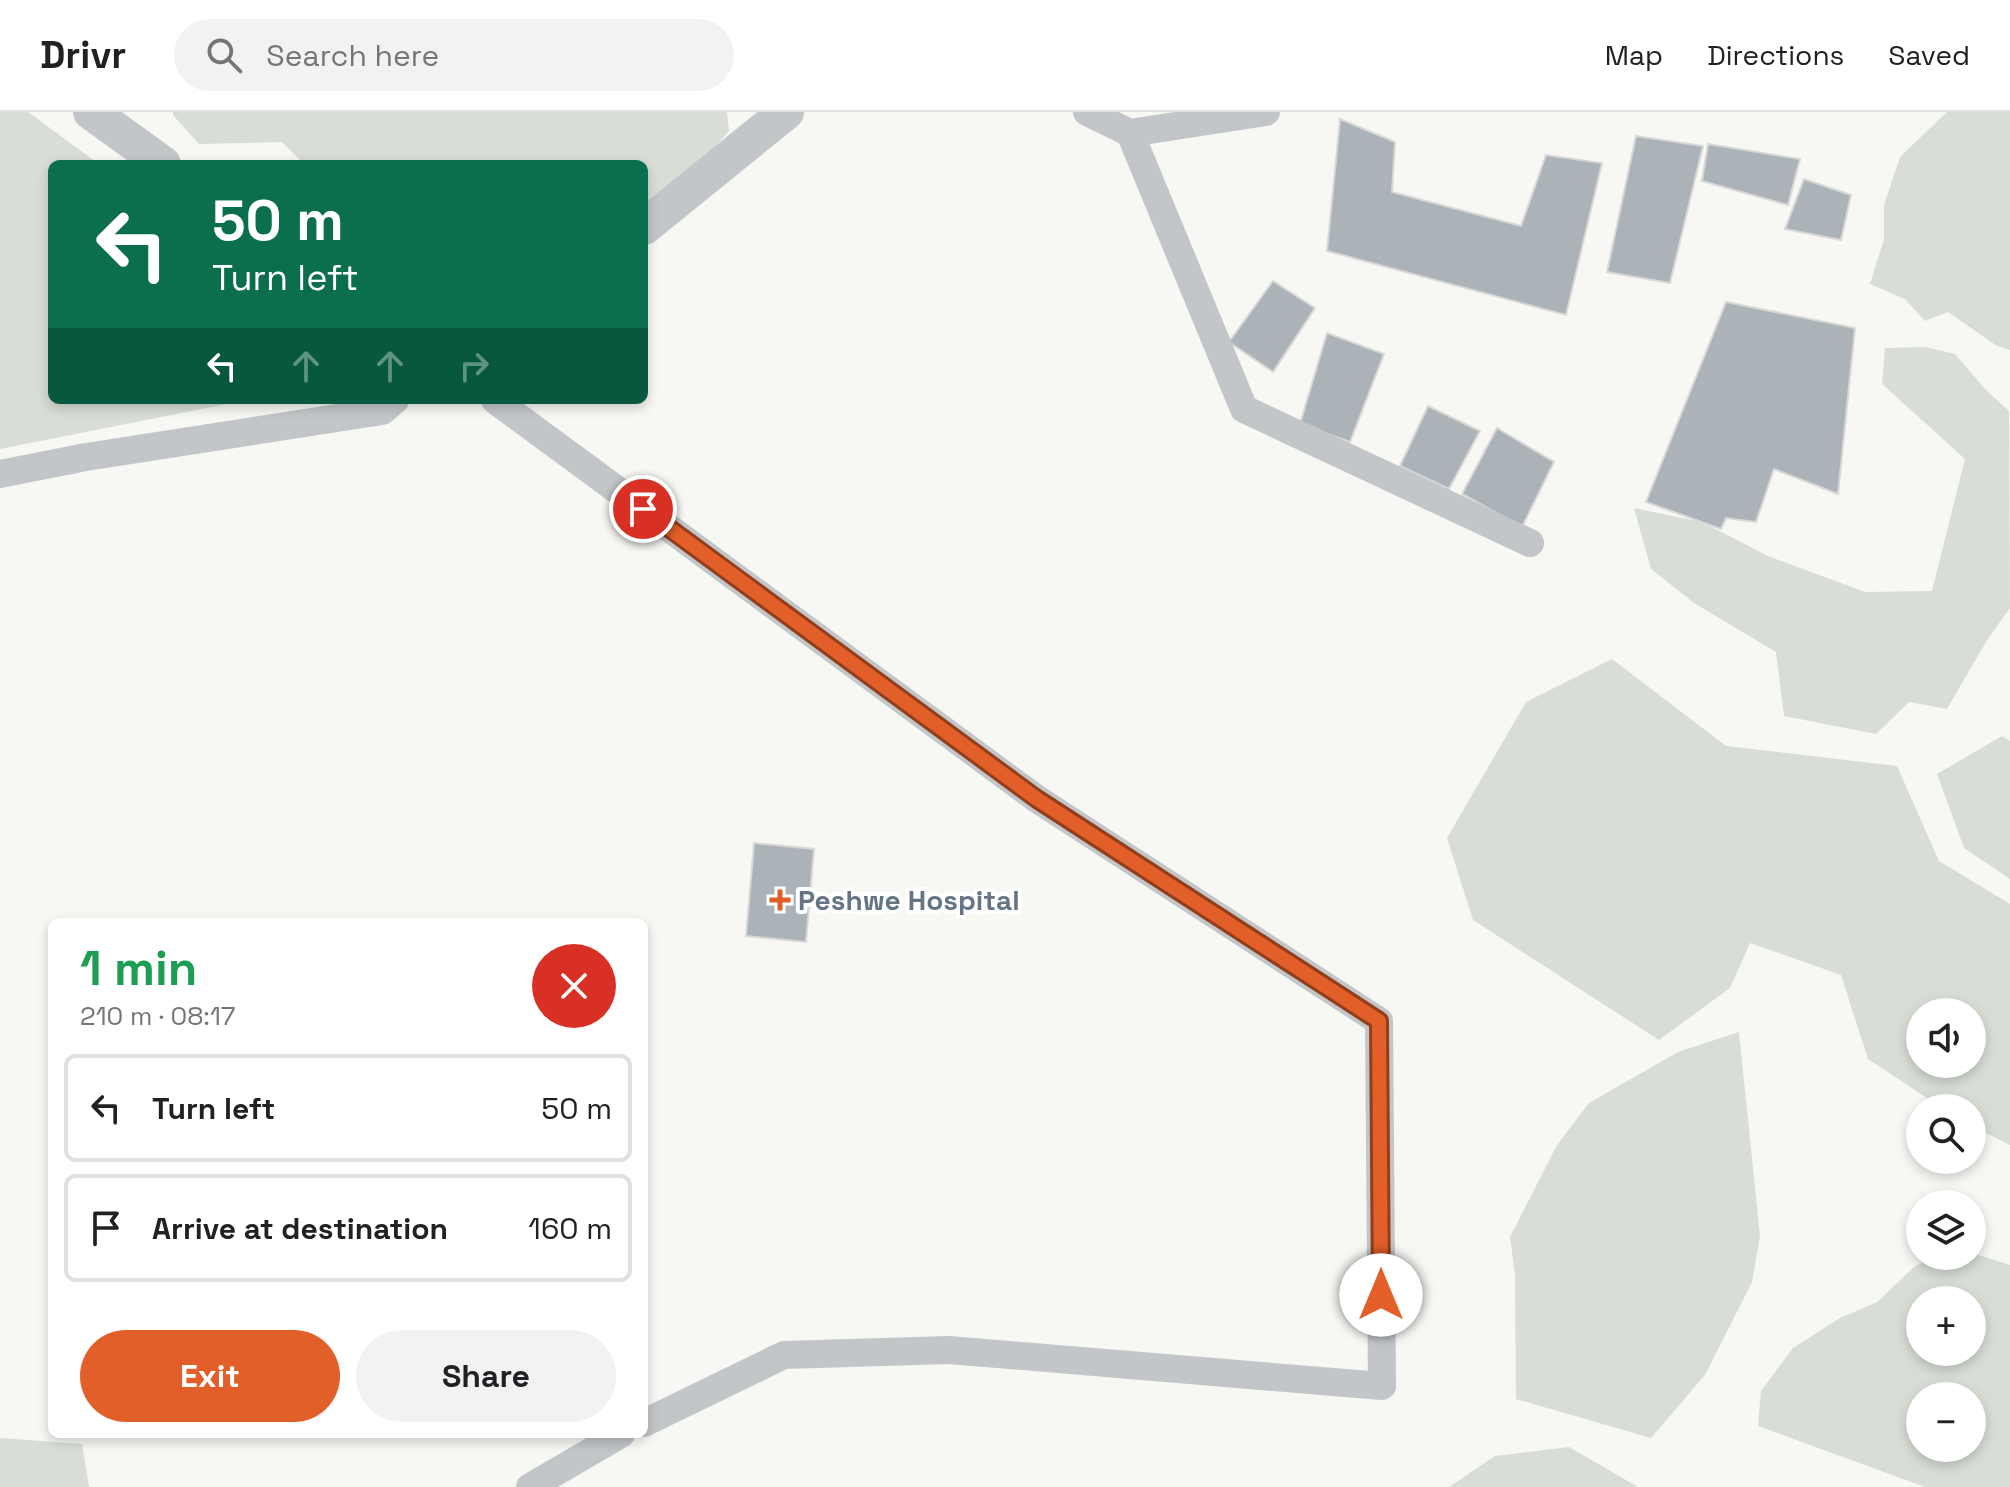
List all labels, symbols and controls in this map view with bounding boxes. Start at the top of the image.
search box [174,19,734,91]
text: Drivr [40,31,126,79]
icon: search [202,33,246,77]
text: Search here [266,36,439,75]
text: Map [1605,37,1663,73]
text: Directions [1707,37,1844,73]
text: Saved [1888,37,1970,73]
text: 50 m [212,185,344,256]
icon: left [80,192,184,296]
text: Turn left [212,255,359,301]
icon: left [200,344,244,388]
icon: ahead [284,344,328,388]
icon: ahead [368,344,412,388]
icon: right [452,344,496,388]
pin [609,475,677,543]
icon: arrive [621,487,665,531]
place label: Peshwe Hospital [798,882,1020,918]
marker: Peshwe Hospital [769,889,791,911]
text: 1 min [80,938,197,999]
button: close [532,944,616,1028]
map controls [1906,998,1986,1462]
button: sound [1906,998,1986,1078]
text: 210 m · 08:17 [80,999,235,1033]
icon: left [84,1086,128,1130]
text: Turn left [152,1089,275,1128]
text: 50 m [541,1089,612,1128]
button: search [1906,1094,1986,1174]
button: layers [1906,1190,1986,1270]
icon: arrive [84,1206,128,1250]
text: Arrive at destination [152,1209,448,1248]
text: 160 m [528,1209,612,1248]
position arrow [1339,1253,1423,1337]
button: + [1906,1286,1986,1366]
button: Exit [80,1330,340,1422]
button: Share [356,1330,616,1422]
button: − [1906,1382,1986,1462]

